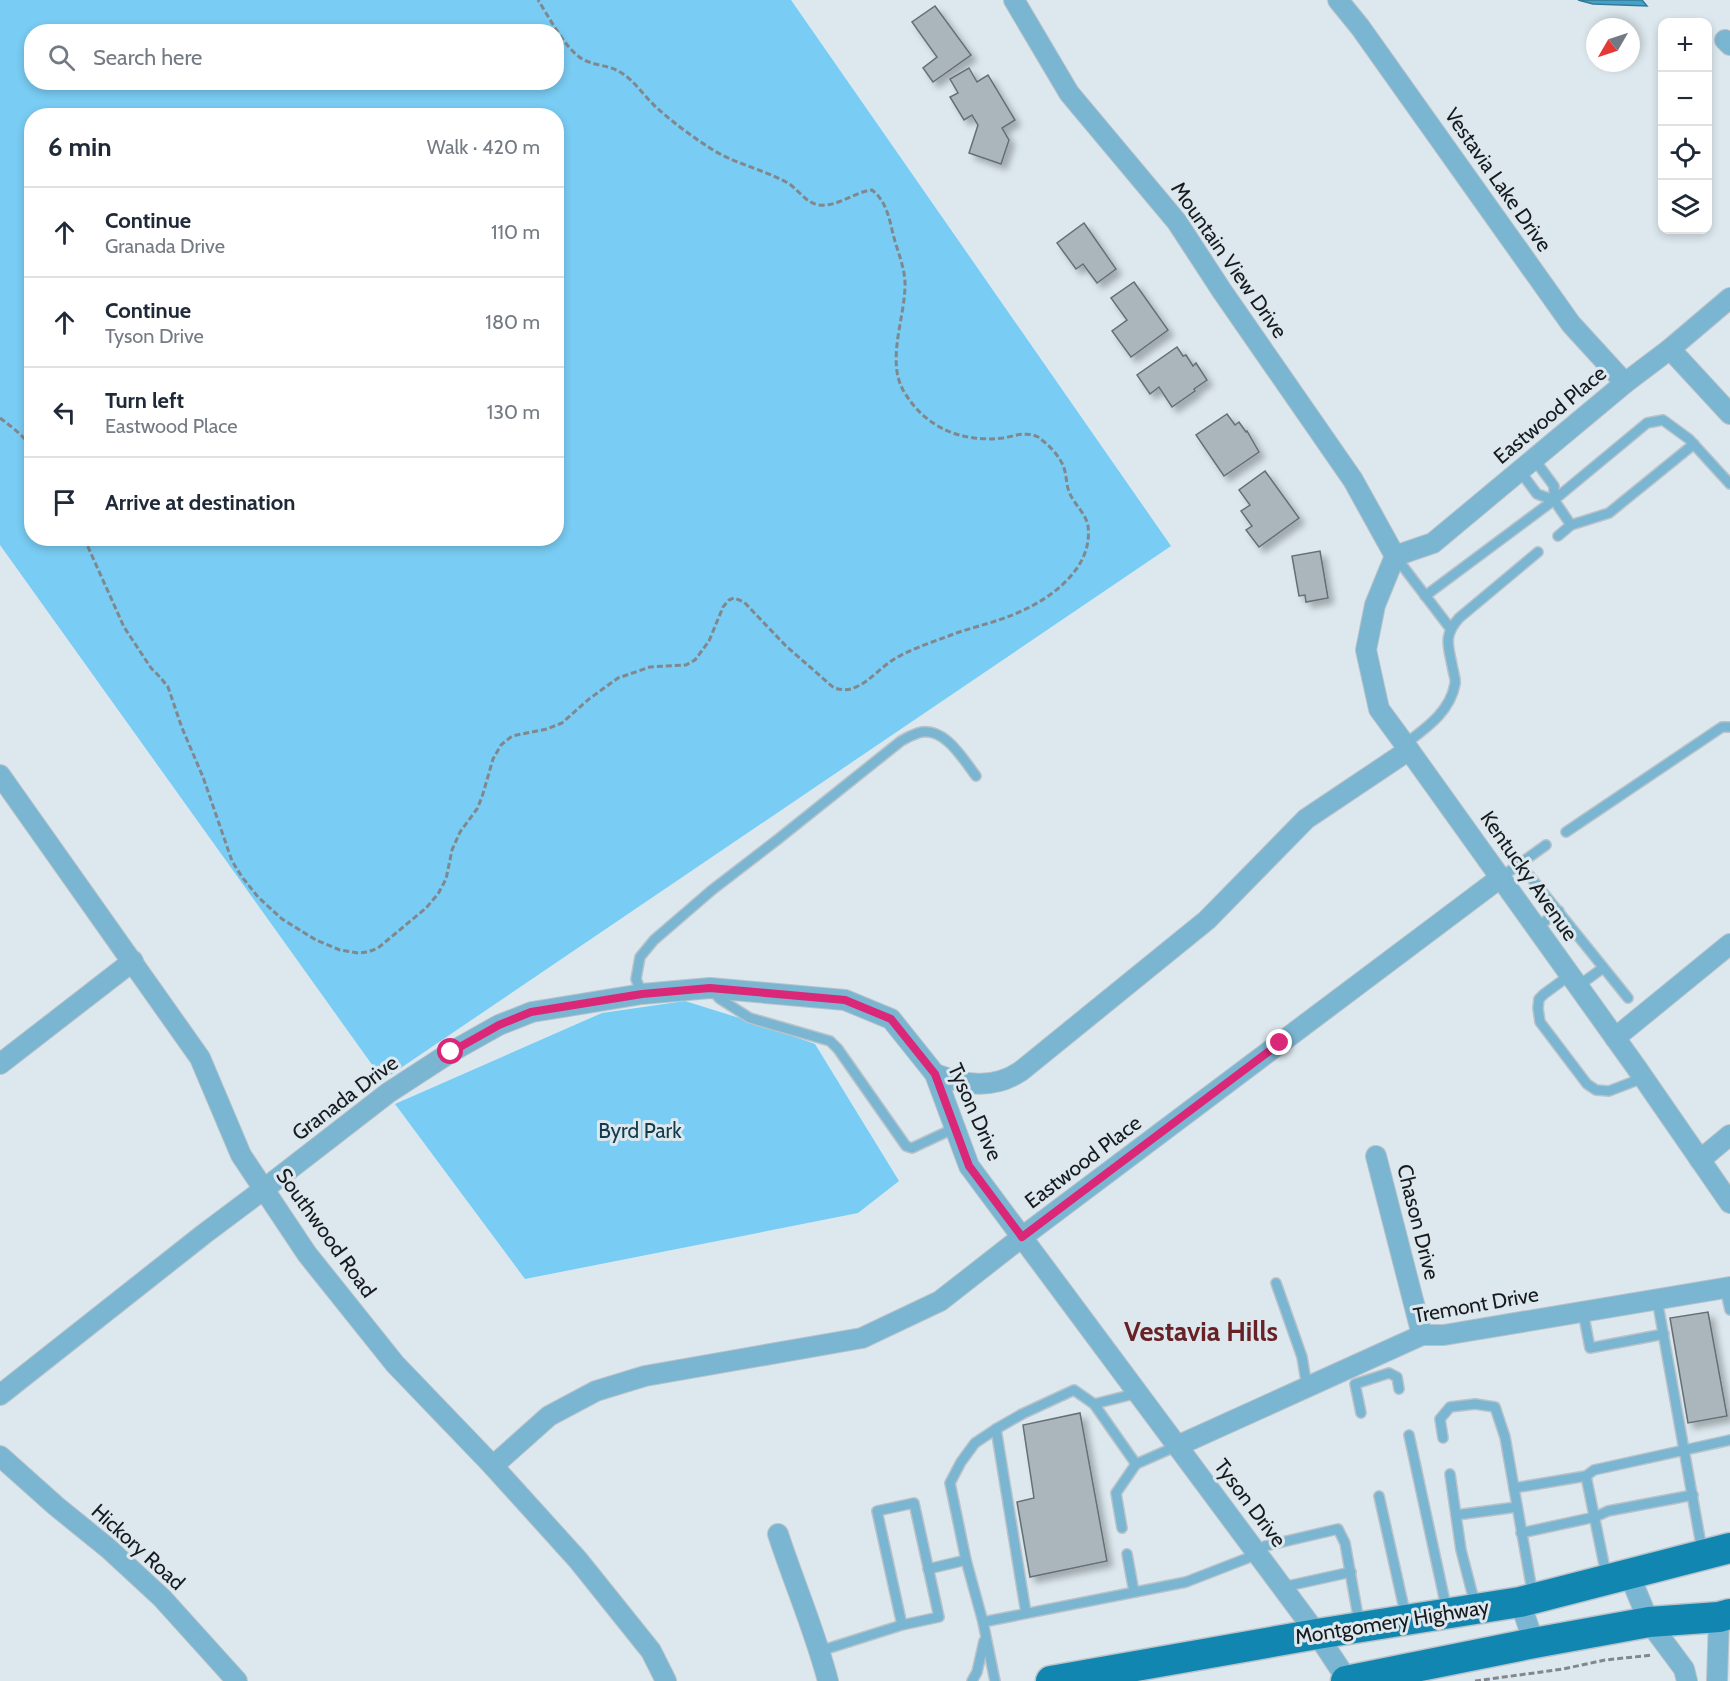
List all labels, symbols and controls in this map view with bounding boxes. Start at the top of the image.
north arrow [1586,18,1640,72]
map controls [1658,18,1712,234]
button: + [1658,18,1712,72]
search box [24,24,564,90]
icon: search [45,41,78,74]
text: Search here [93,44,202,71]
button: − [1658,72,1712,126]
street label: Vestavia Lake Drive [1440,103,1557,257]
button: locate [1658,126,1712,180]
text: 6 min [48,131,112,163]
text: Walk · 420 m [427,135,540,159]
street label: Mountain View Drive [1166,177,1293,343]
button: layers [1658,180,1712,234]
text: Continue [105,207,191,234]
icon: ahead [48,216,81,249]
text: 110 m [491,220,540,244]
text: Granada Drive [105,234,225,258]
text: Continue [105,297,191,324]
icon: ahead [48,306,81,339]
text: 180 m [485,310,540,334]
text: Tyson Drive [105,324,204,348]
street label: Eastwood Place [1488,360,1611,469]
text: Turn left [105,387,184,414]
icon: left [48,396,81,429]
text: 130 m [487,400,540,424]
text: Eastwood Place [105,414,238,438]
icon: arrive [48,486,81,519]
text: Arrive at destination [105,489,295,516]
street label: Kentucky Avenue [1475,806,1584,946]
route end [1266,1029,1292,1055]
route start [437,1038,463,1064]
street label: Granada Drive [287,1050,403,1145]
street label: Tyson Drive [943,1059,1008,1164]
street label: Eastwood Place [1020,1110,1146,1213]
park label: Byrd Park [598,1118,682,1143]
street label: Chason Drive [1392,1162,1445,1282]
street label: Southwood Road [271,1163,382,1302]
street label: Tremont Drive [1411,1281,1541,1328]
district label: Vestavia Hills [1124,1315,1278,1348]
street label: Tyson Drive [1209,1454,1292,1552]
street label: Hickory Road [87,1498,190,1595]
street label: Montgomery Highway [1293,1594,1491,1649]

